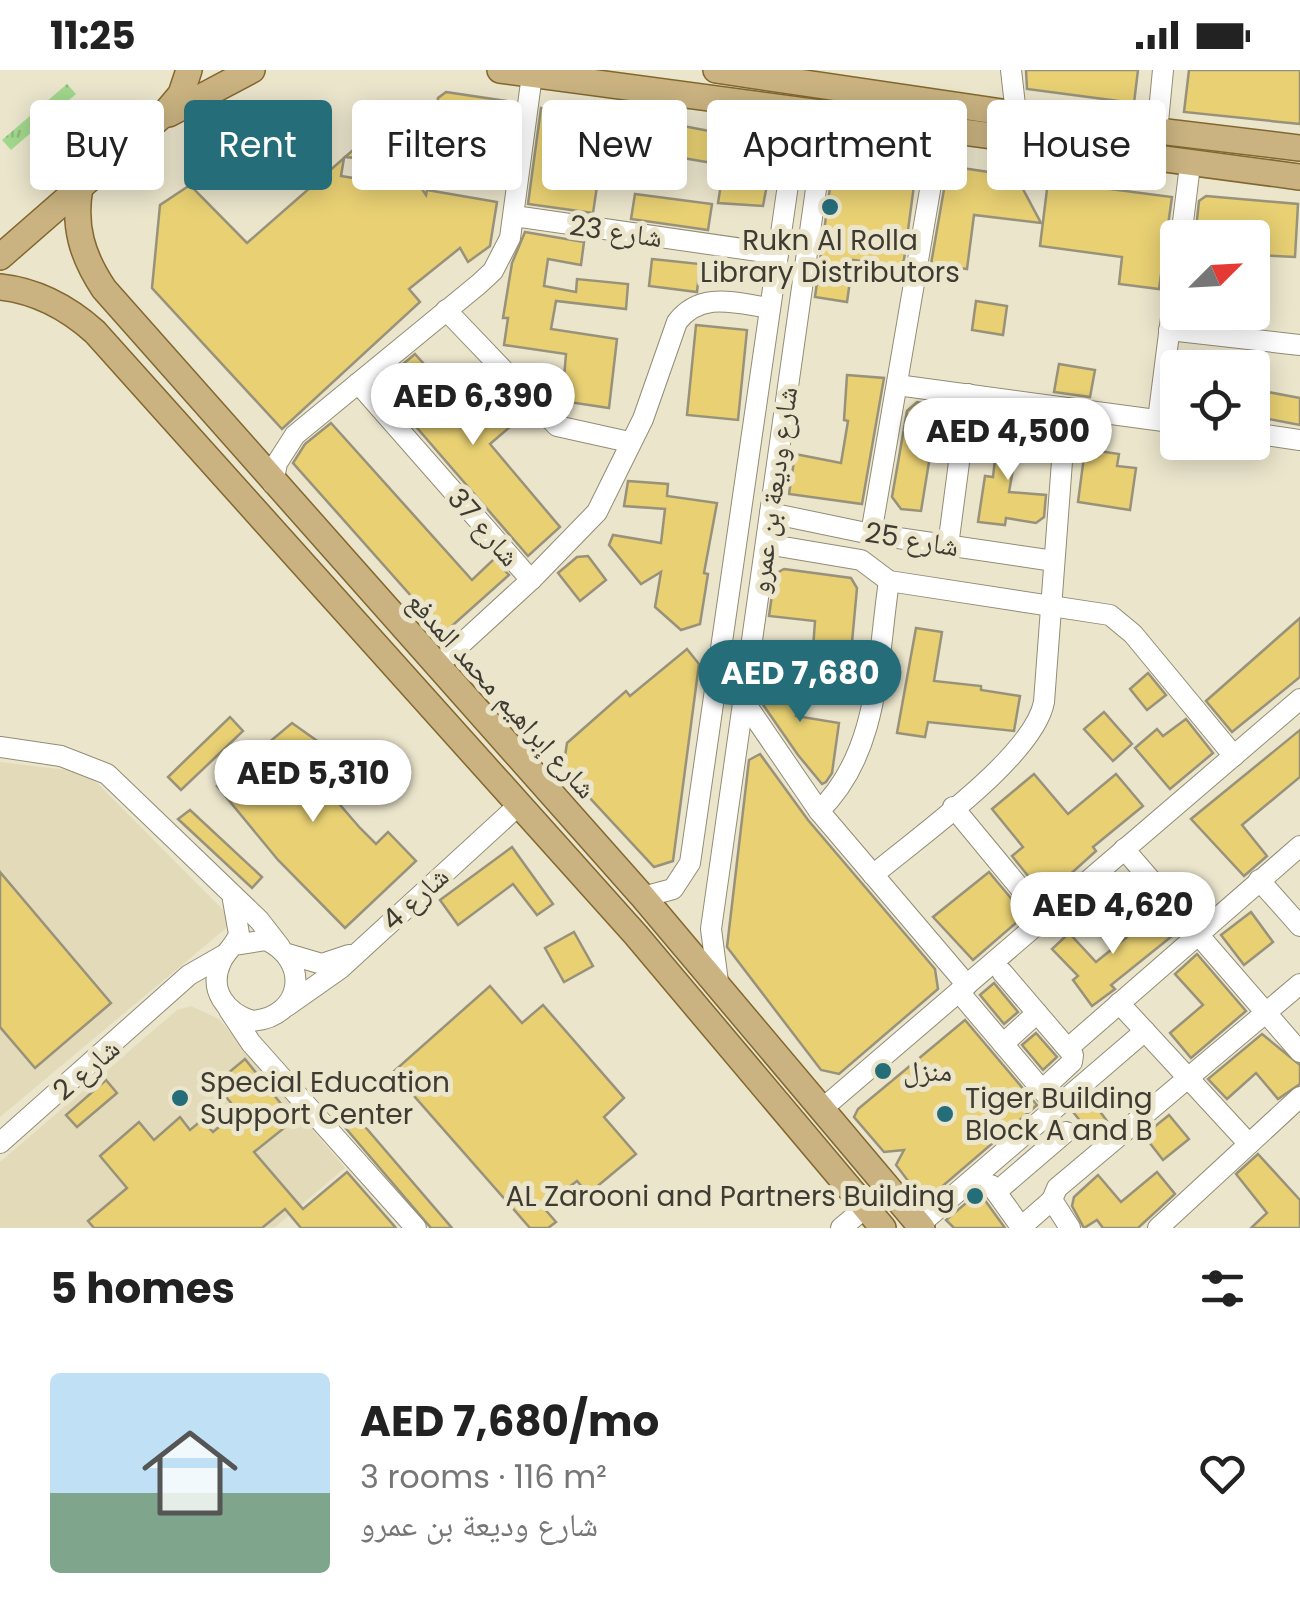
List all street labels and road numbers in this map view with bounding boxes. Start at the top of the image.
street label: شارع 23 [567,206,665,257]
street label: شارع وديعة بن عمرو [740,384,807,596]
street label: شارع 37 [439,480,529,575]
street label: شارع 25 [862,513,962,566]
street label: شارع إبراهيم محمد المدفع [398,583,605,807]
street label: شارع 4 [373,858,457,939]
street label: شارع 2 [45,1029,128,1109]

